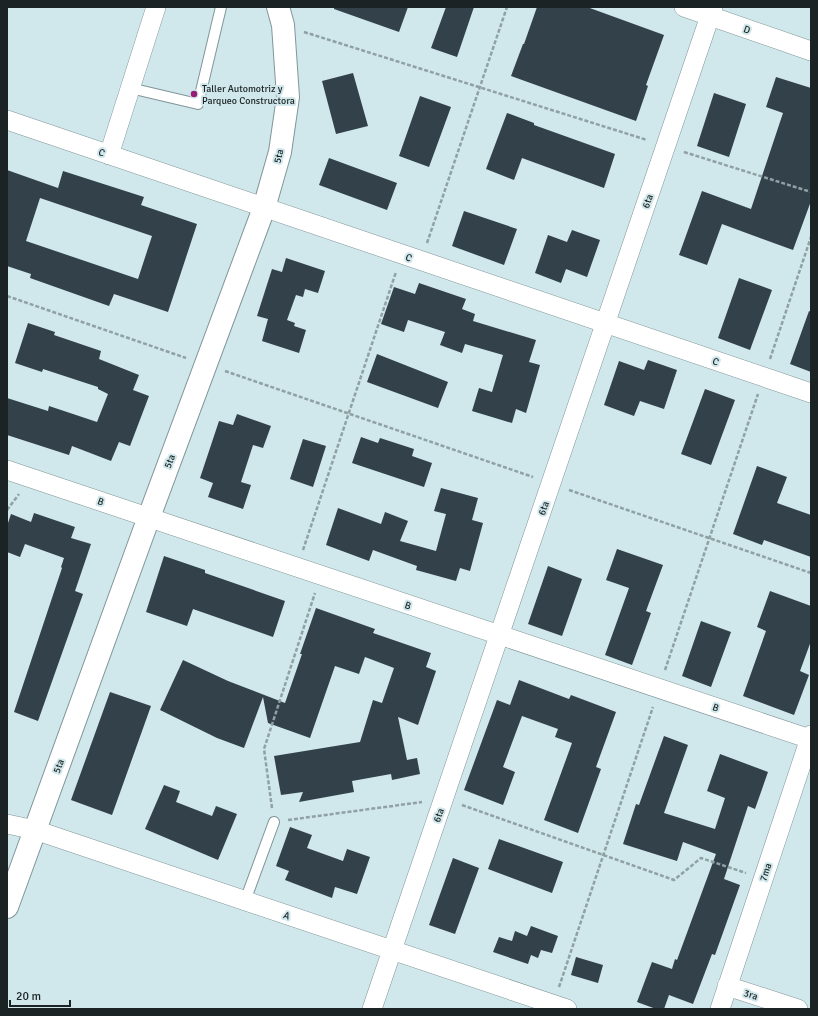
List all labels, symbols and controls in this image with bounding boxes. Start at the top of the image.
street label: D [742,23,752,37]
place label: Taller Automotriz y Parqueo Constructora [202,83,295,107]
marker: Taller Automotriz y Parqueo Constructora [189,89,199,99]
street label: C [97,146,106,160]
street label: 5ta [272,148,286,164]
street label: 6ta [640,193,656,210]
street label: C [404,251,414,265]
street label: C [711,355,720,369]
street label: 5ta [162,453,178,470]
street label: B [96,495,105,509]
street label: 6ta [536,500,552,517]
street label: B [403,599,412,613]
street label: B [711,701,720,715]
street label: 5ta [51,758,67,775]
street label: 6ta [431,807,447,824]
street label: 7ma [757,862,775,883]
street label: A [282,909,292,923]
scale bar [10,982,70,1008]
street label: 3ra [742,987,759,1003]
text: 20 m [16,989,41,1004]

